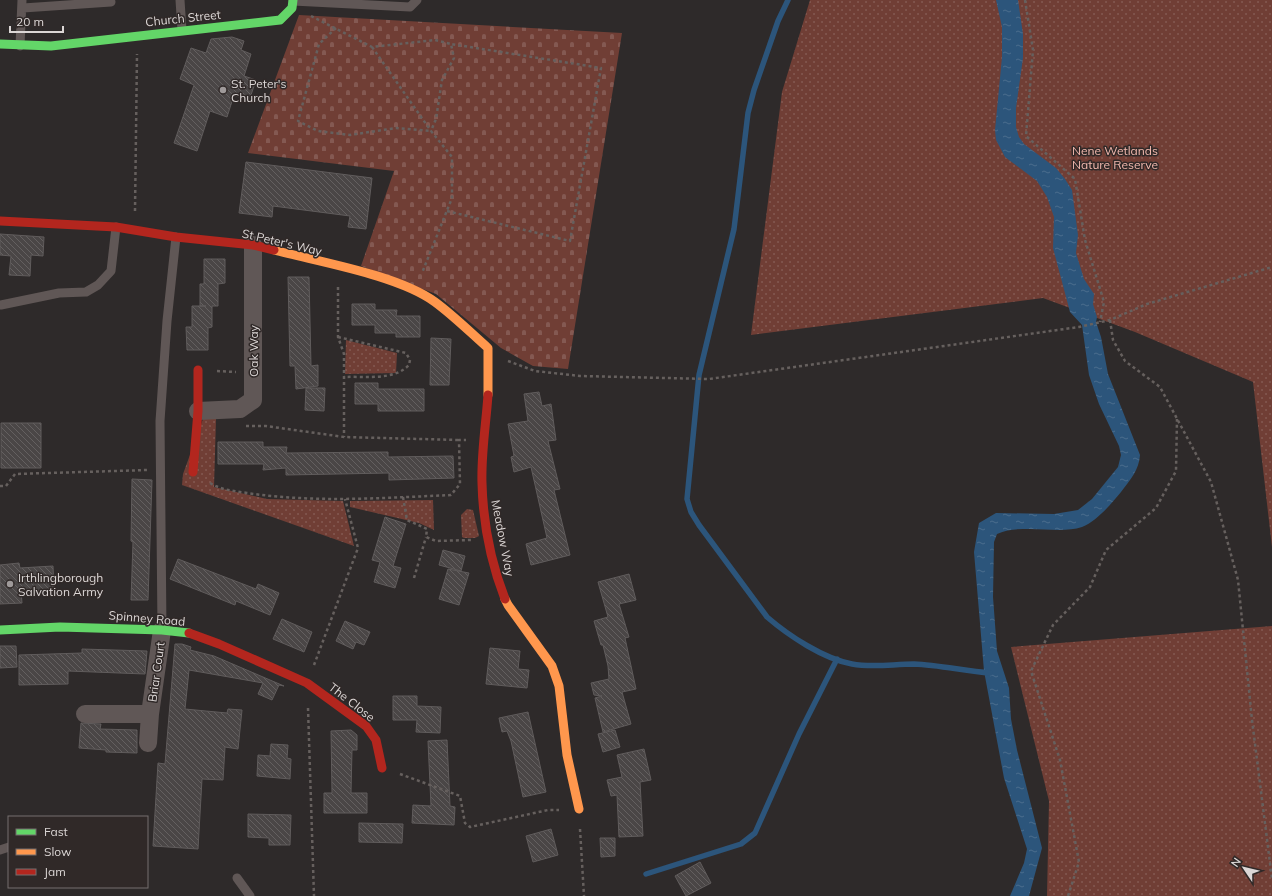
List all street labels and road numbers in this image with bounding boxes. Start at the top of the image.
street label: Church Street [145,7,221,29]
street label: St Peter's Way [240,225,324,259]
street label: Oak Way [246,324,261,377]
street label: Meadow Way [488,498,518,578]
street label: Spinney Road [108,607,186,629]
street label: Briar Court [144,641,168,703]
street label: The Close [326,679,378,725]

